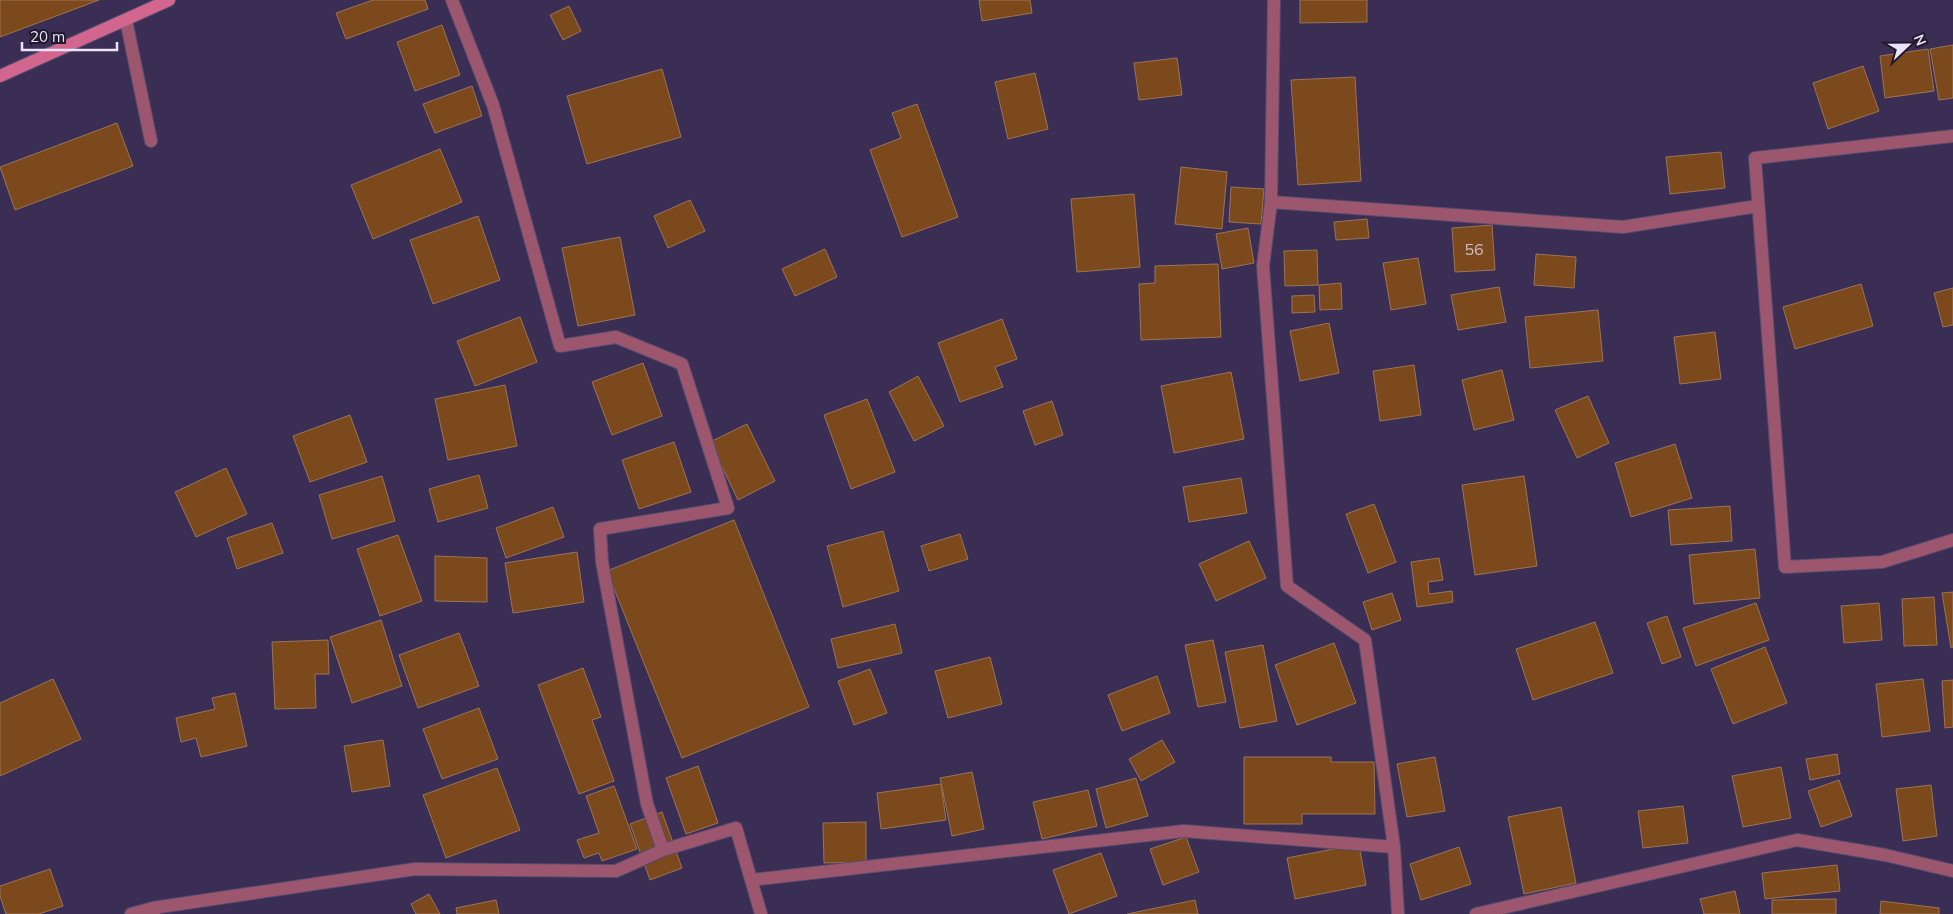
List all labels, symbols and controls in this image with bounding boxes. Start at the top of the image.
scale bar [22,20,118,52]
north arrow [1883,20,1933,70]
text: 20 m [30,27,65,46]
text: N [1910,32,1930,48]
house number: 56 [1464,239,1484,259]

